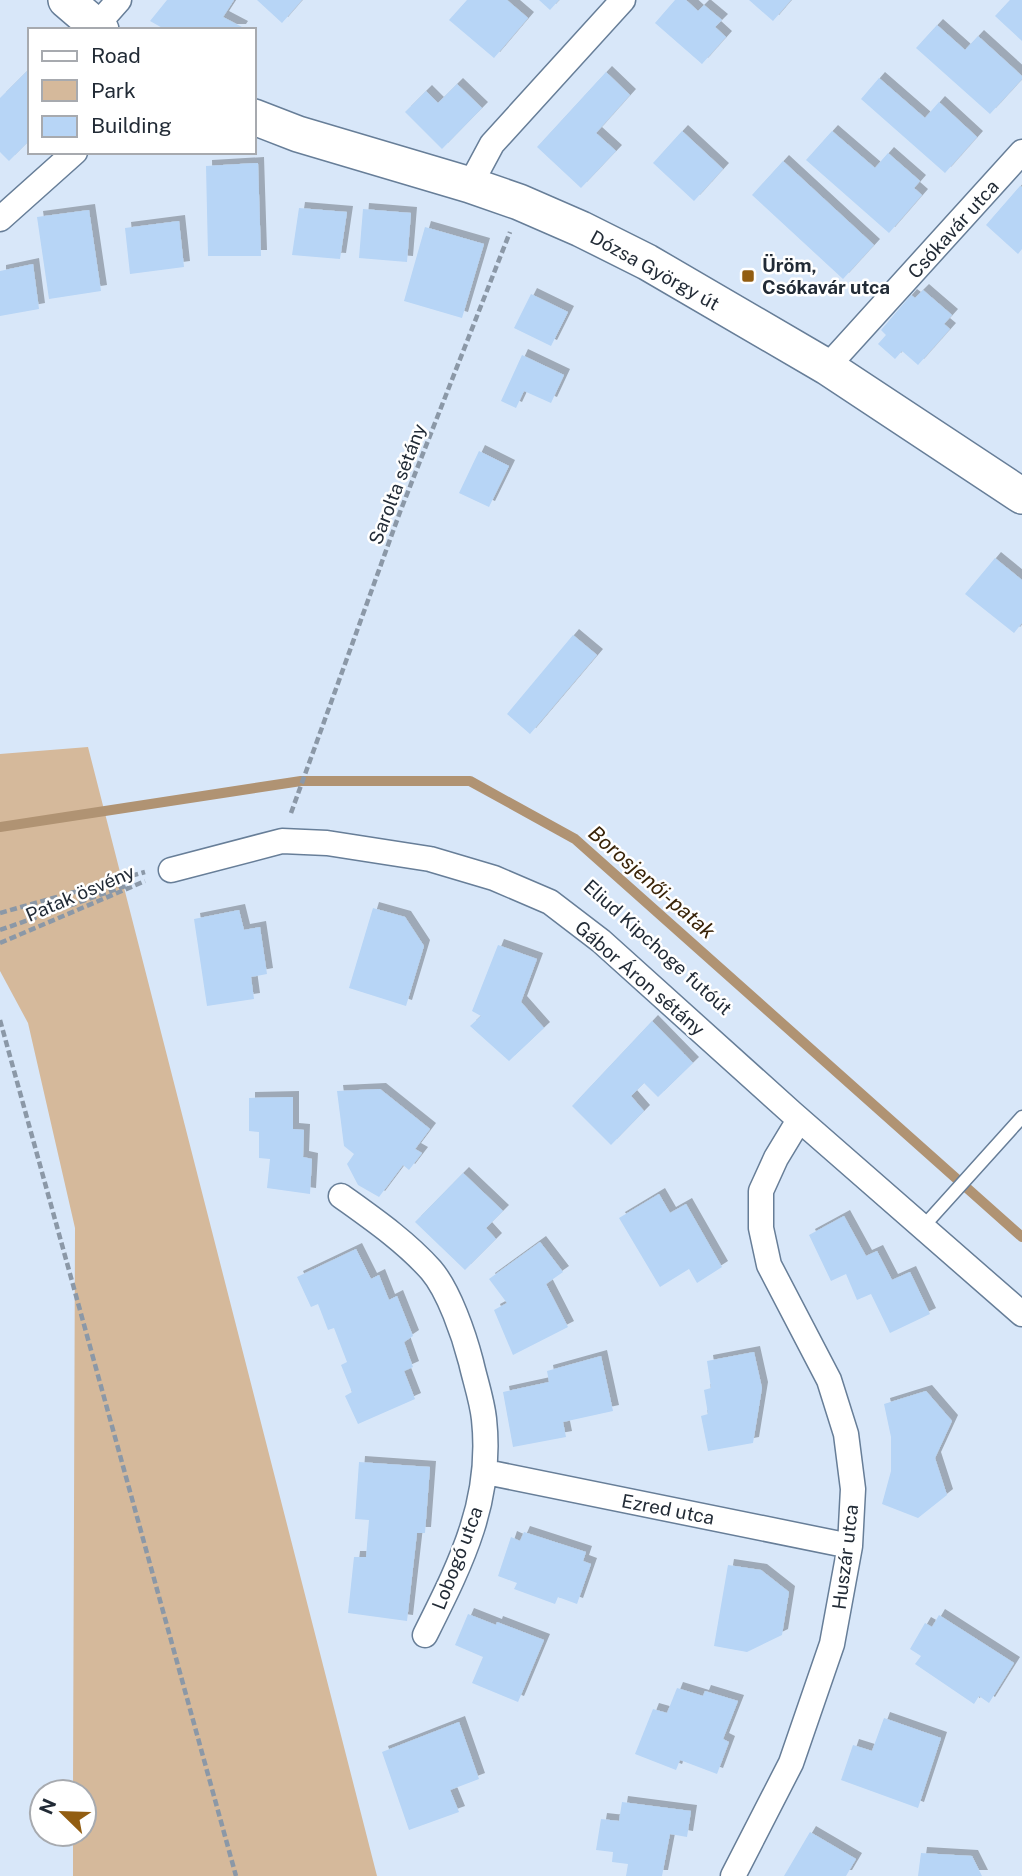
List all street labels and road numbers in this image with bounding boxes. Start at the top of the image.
street label: Csókavár utca [903,175,1003,283]
street label: Dózsa György út [587,225,723,315]
street label: Sarolta sétány [364,421,430,547]
street label: Patak ösvény [22,860,138,926]
street label: Eliud Kipchoge futóút [580,875,736,1019]
street label: Gábor Áron sétány [571,916,709,1040]
street label: Ezred utca [620,1489,716,1529]
street label: Lobogó utca [427,1503,487,1613]
street label: Huszár utca [828,1503,862,1611]

